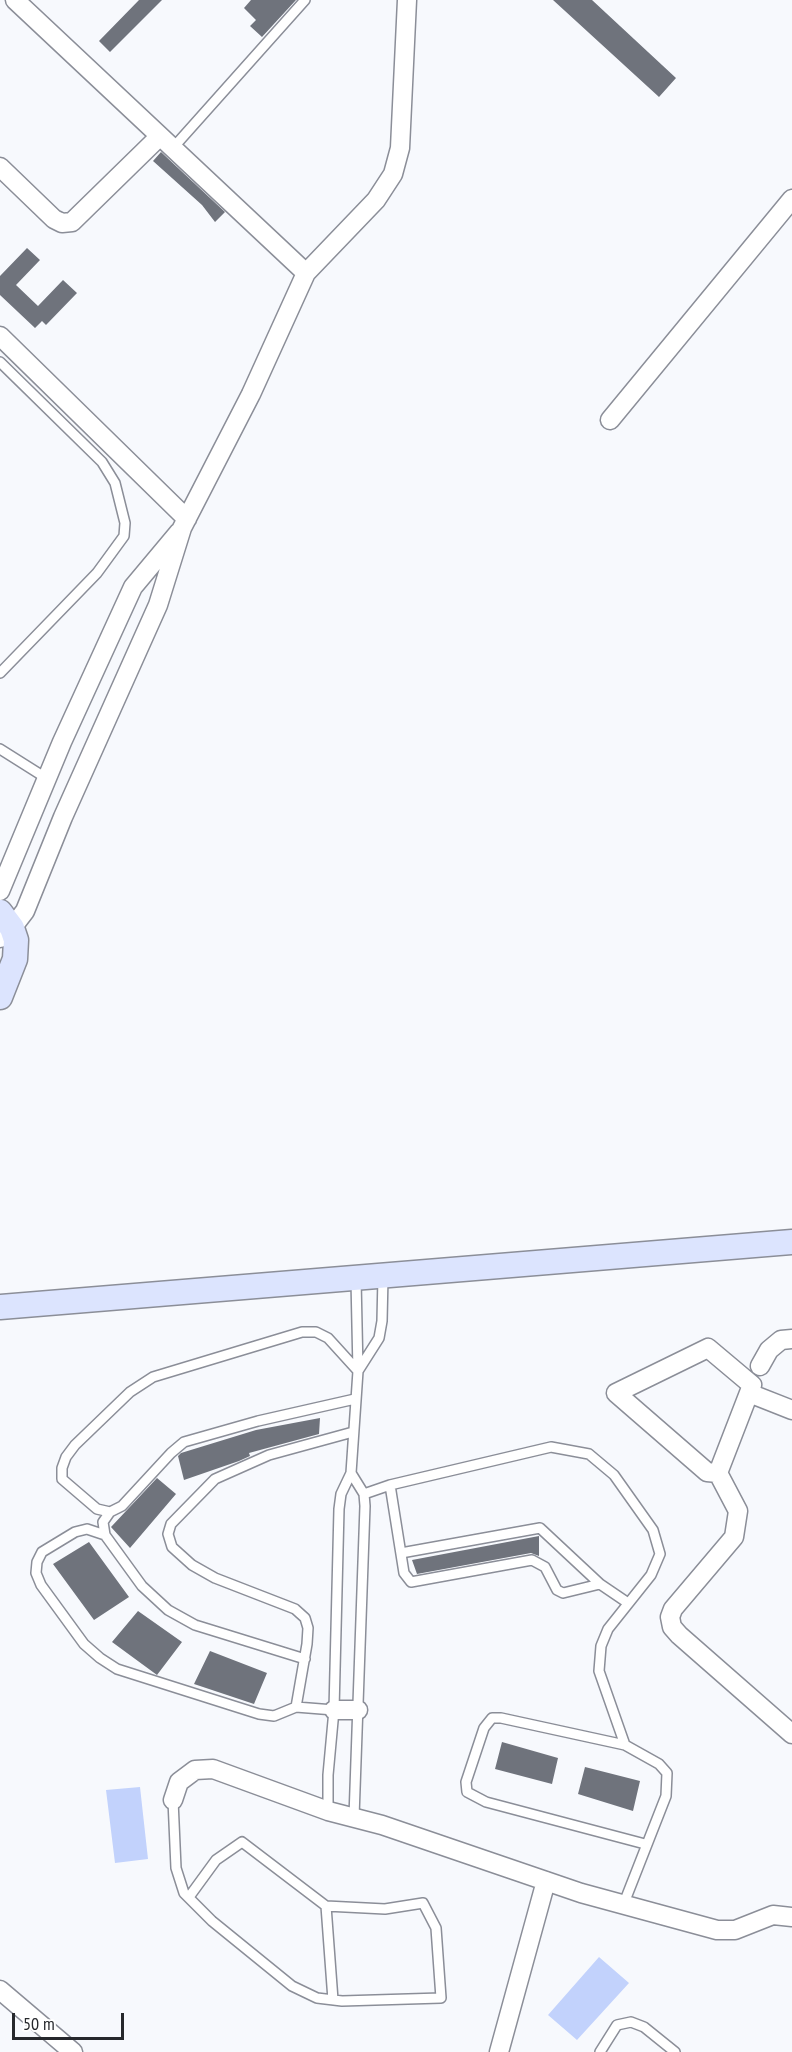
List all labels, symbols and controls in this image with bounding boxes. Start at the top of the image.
scale bar [15,2001,128,2039]
text: 50 m [23,2012,55,2035]

